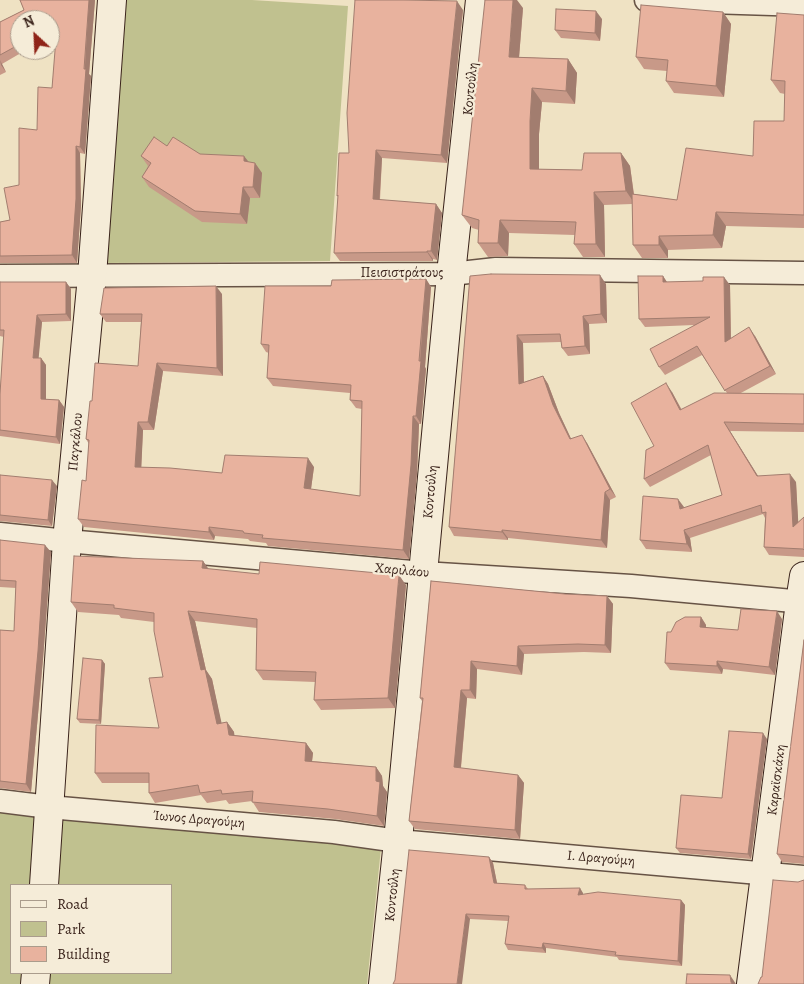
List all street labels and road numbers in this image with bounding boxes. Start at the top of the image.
street label: Κοντούλη [460,62,482,116]
street label: Πεισιστράτους [361,266,443,282]
street label: Παγκάλου [65,412,87,472]
street label: Κοντούλη [420,465,442,519]
street label: Χαριλάου [374,560,430,582]
street label: Καραϊσκάκη [764,744,790,816]
street label: Ίωνος Δραγούμη [152,808,246,832]
street label: Ι. Δραγούμη [566,848,636,870]
street label: Κοντούλη [382,868,404,922]

